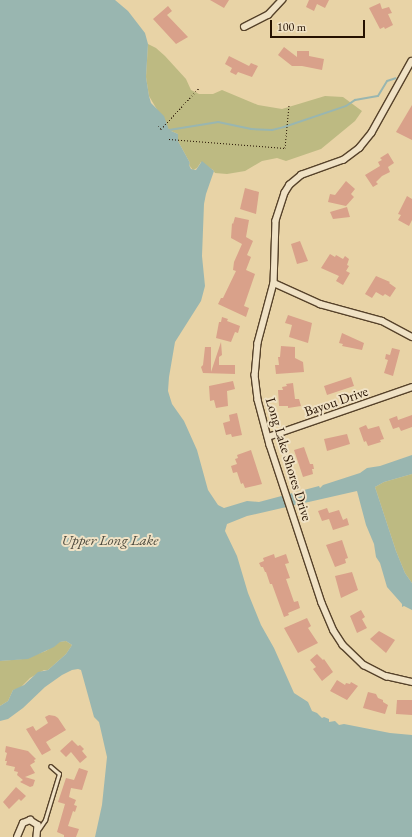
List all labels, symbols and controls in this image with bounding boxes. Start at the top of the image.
scale bar [272,12,367,38]
text: 100 m [277,19,306,35]
street label: Bayou Drive [302,382,370,420]
street label: Long Lake Shores Drive [262,395,316,523]
water label: Upper Long Lake [62,531,158,549]

